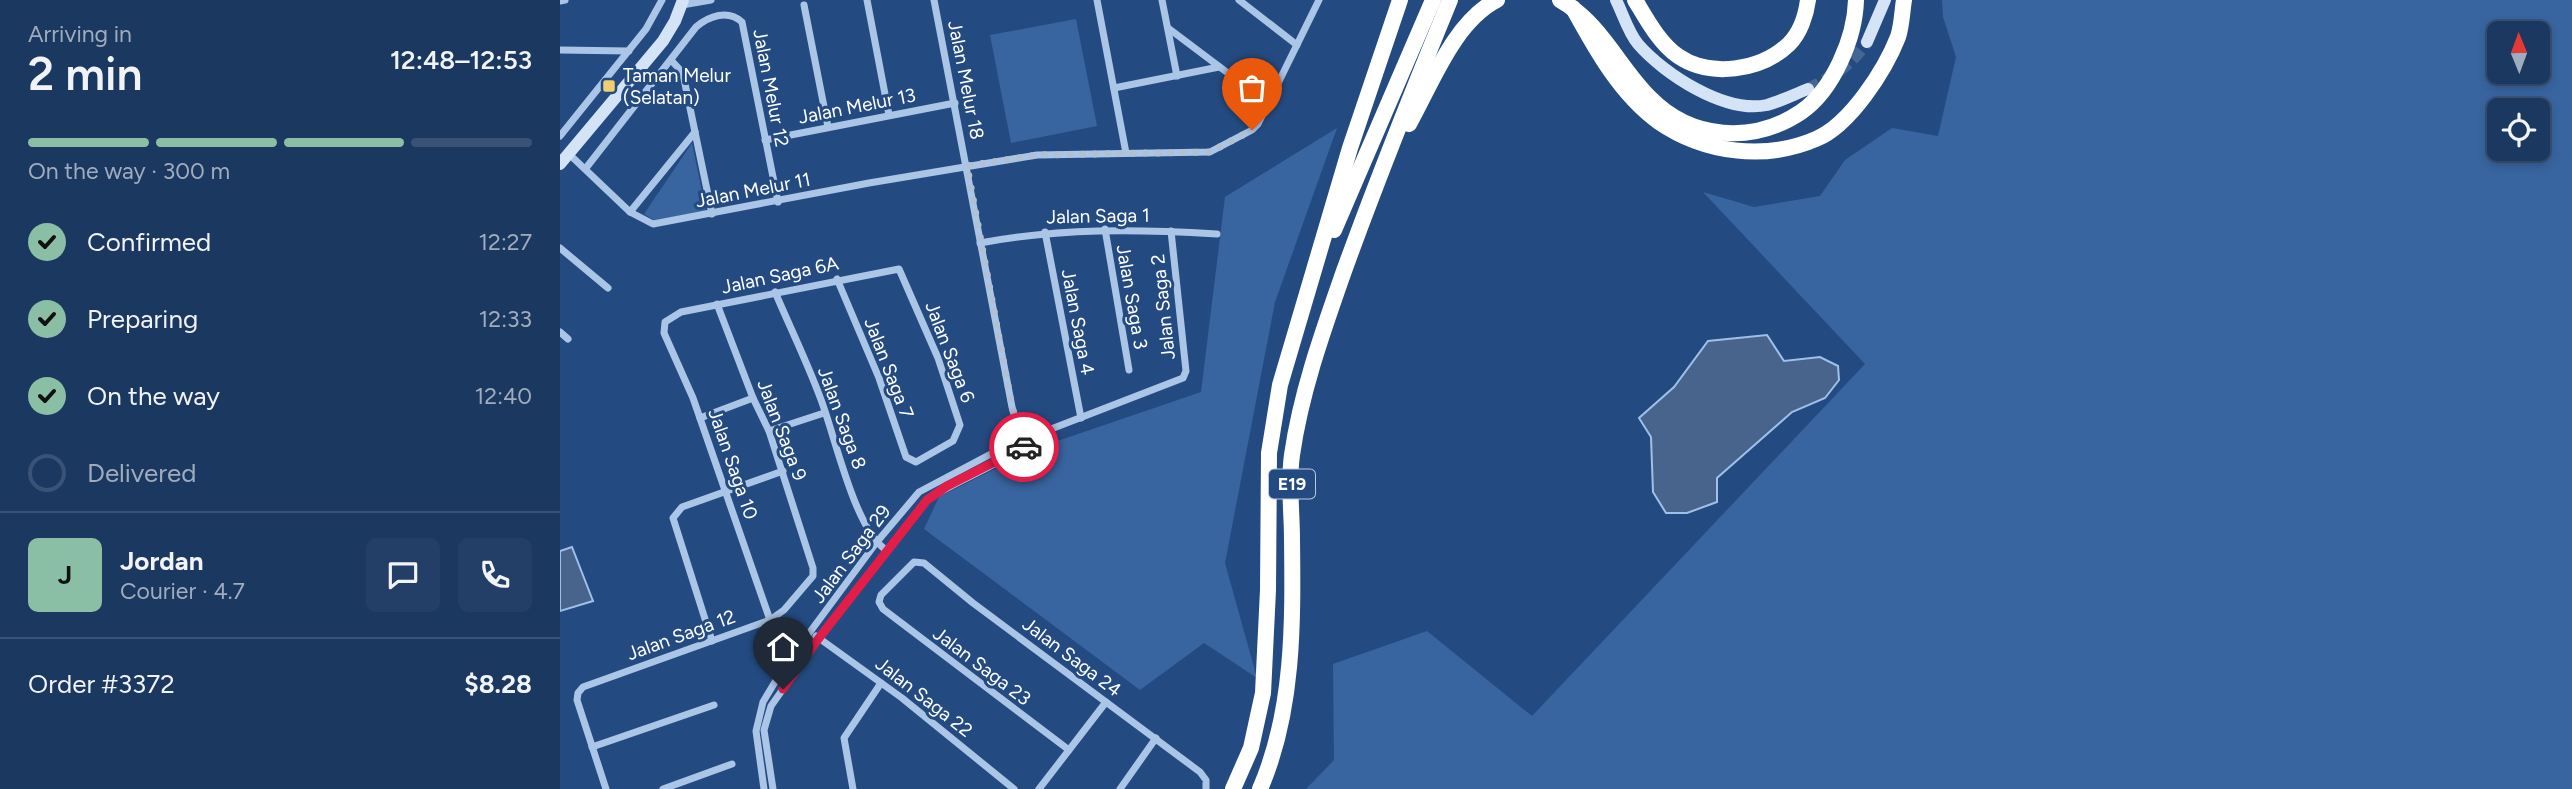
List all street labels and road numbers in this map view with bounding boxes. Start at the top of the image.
street label: Jalan Melur 18 [943,19,989,141]
street label: Jalan Melur 12 [748,27,794,149]
street label: Jalan Melur 13 [796,83,918,129]
street label: Jalan Melur 11 [694,168,812,212]
street label: Jalan Saga 1 [1046,204,1150,228]
street label: Jalan Saga 3 [1111,243,1153,351]
street label: Jalan Saga 6A [719,251,841,299]
street label: Jalan Saga 2 [1146,253,1180,361]
street label: Jalan Saga 4 [1056,267,1100,377]
street label: Jalan Saga 6 [920,298,980,406]
street label: Jalan Saga 7 [859,315,919,421]
street label: Jalan Saga 8 [813,364,871,472]
street label: Jalan Saga 9 [752,376,812,484]
street label: Jalan Saga 10 [703,406,763,522]
road number: E19 [1269,470,1315,498]
street label: Jalan Saga 29 [807,500,895,608]
street label: Jalan Saga 12 [623,605,739,665]
street label: Jalan Saga 24 [1018,612,1126,702]
street label: Jalan Saga 23 [929,622,1035,710]
street label: Jalan Saga 22 [871,652,977,742]

